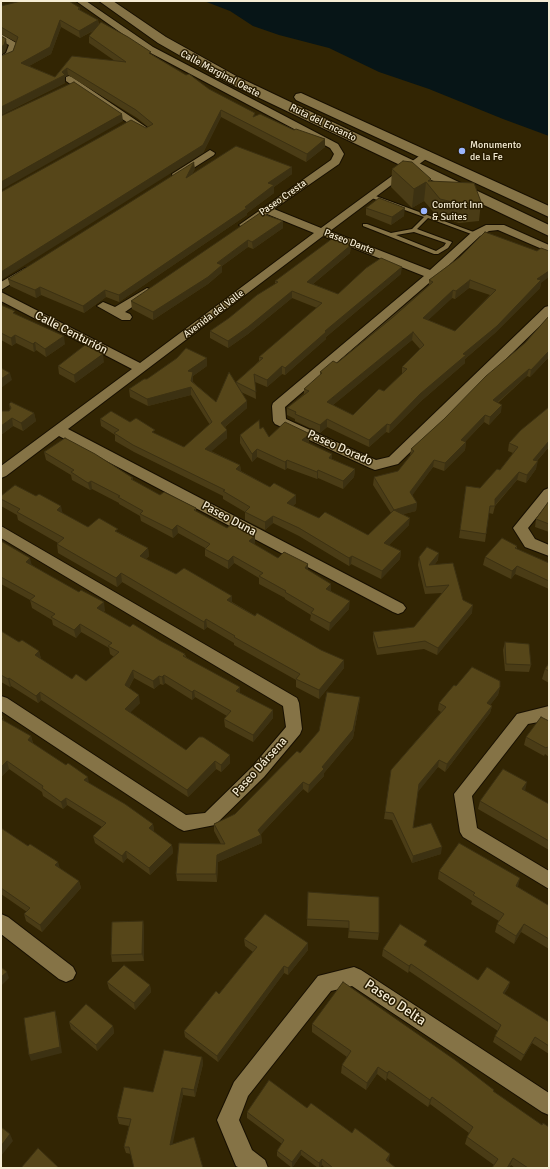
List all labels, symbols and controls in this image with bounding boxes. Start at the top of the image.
street label: Calle Marginal Oeste [178,48,262,100]
street label: Ruta del Encanto [288,102,358,144]
place label: Monumento de la Fe [470,139,521,162]
marker: Monumento de la Fe [457,146,467,156]
street label: Paseo Cresta [257,177,309,219]
place label: Comfort Inn & Suites [432,199,483,222]
marker: Comfort Inn & Suites [419,206,429,216]
street label: Paseo Dante [322,227,376,257]
street label: Avenida del Valle [181,287,247,341]
street label: Calle Centurión [32,308,110,358]
street label: Paseo Dorado [305,427,375,469]
street label: Paseo Duna [199,499,259,539]
street label: Paseo Dársena [230,734,290,800]
street label: Paseo Delta [361,976,429,1030]

